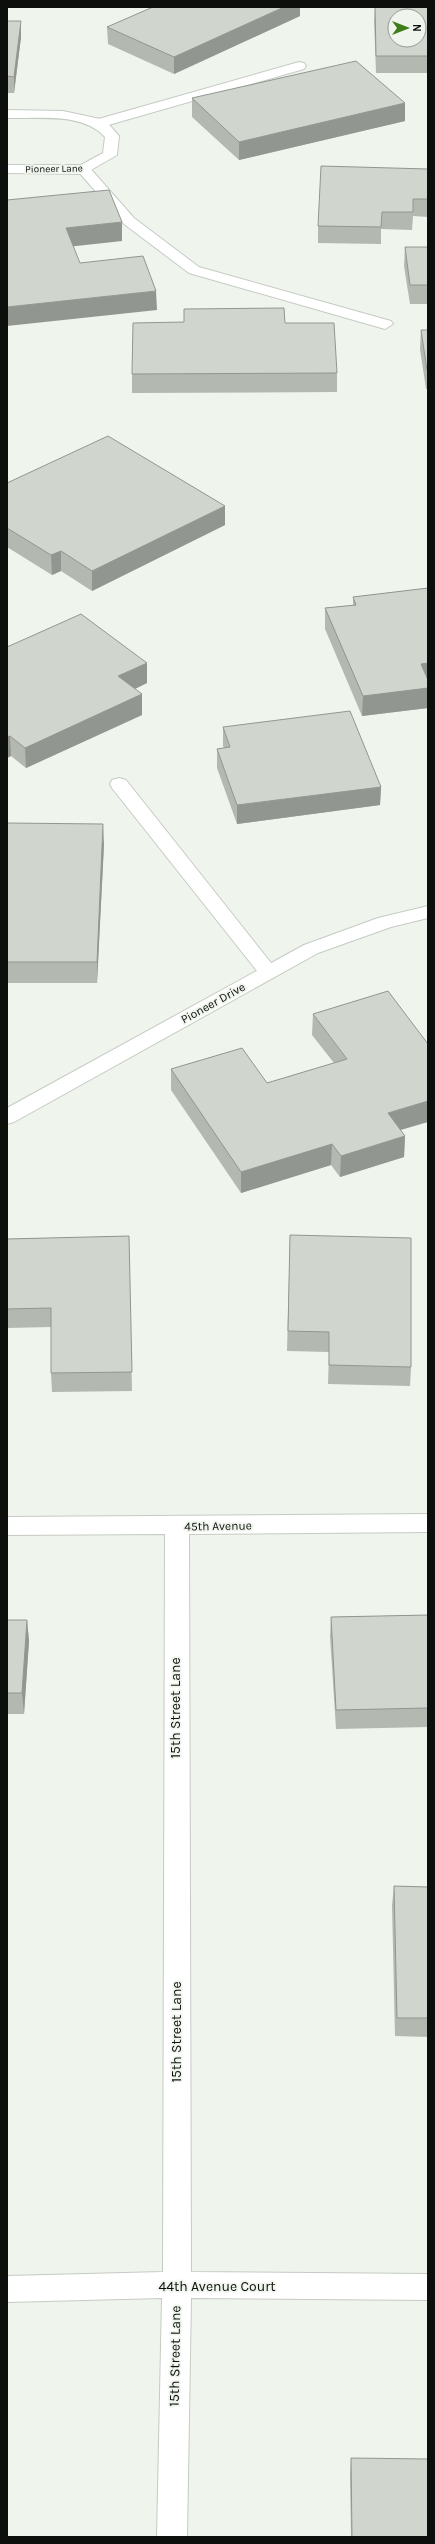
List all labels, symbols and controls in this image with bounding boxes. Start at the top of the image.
north arrow [387,8,427,48]
text: N [410,24,423,32]
street label: Pioneer Lane [25,162,83,176]
street label: Pioneer Drive [178,980,248,1026]
street label: 45th Avenue [184,1518,252,1534]
street label: 15th Street Lane [167,1657,184,1759]
street label: 15th Street Lane [168,1981,185,2083]
street label: 44th Avenue Court [158,2278,276,2295]
street label: 15th Street Lane [166,2305,184,2407]

